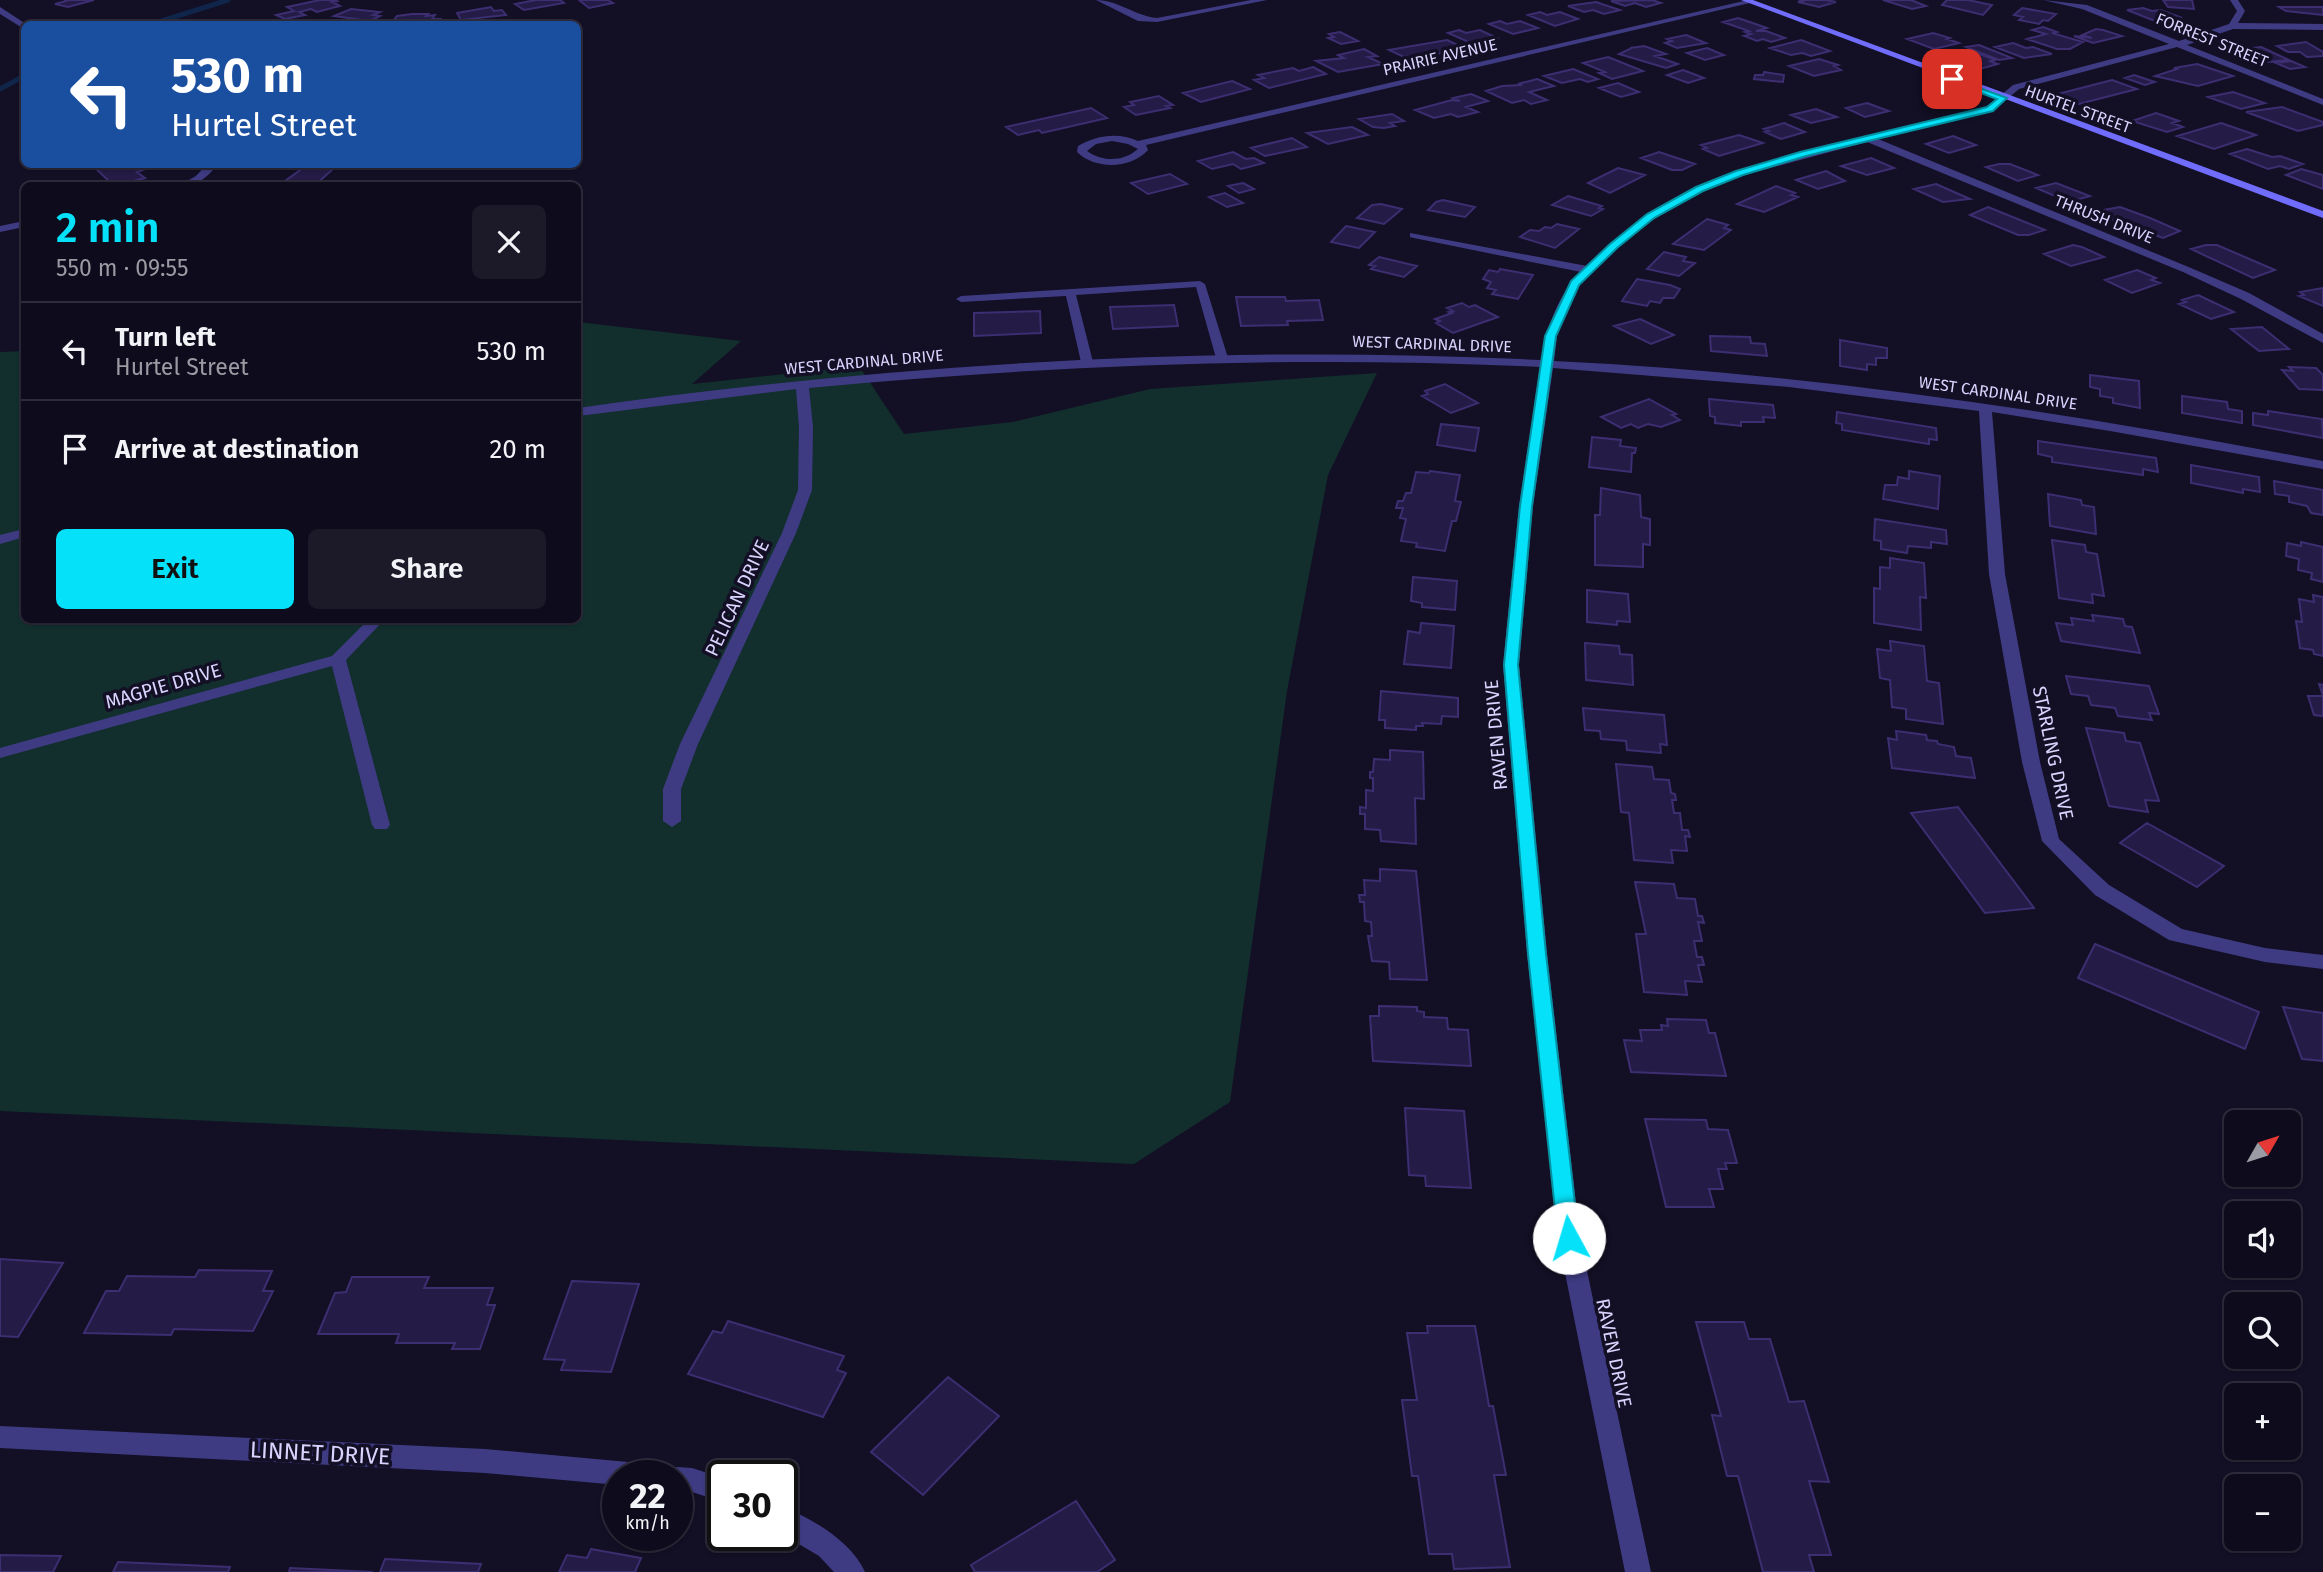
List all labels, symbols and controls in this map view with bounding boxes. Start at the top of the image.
street label: FORREST STREET [2153,9,2271,71]
street label: PRAIRIE AVENUE [1381,35,1499,79]
text: 530 m [171,46,304,105]
icon: left [56,49,147,140]
pin [1922,49,1982,109]
icon: arrive [1933,60,1971,98]
street label: HURTEL STREET [2022,81,2134,137]
text: Hurtel Street [171,106,357,144]
street label: THRUSH DRIVE [2052,190,2156,248]
text: 2 min [56,203,160,253]
button: close [472,205,546,279]
text: 550 m · 09:55 [56,254,189,282]
text: Turn left [115,322,216,353]
icon: left [56,332,94,370]
street label: WEST CARDINAL DRIVE [1352,332,1512,356]
text: 530 m [477,336,546,367]
street label: WEST CARDINAL DRIVE [784,346,944,378]
text: Hurtel Street [115,353,249,381]
street label: WEST CARDINAL DRIVE [1918,372,2078,414]
icon: arrive [56,430,94,468]
text: Arrive at destination [115,434,359,465]
text: 20 m [489,434,546,465]
button: Exit [56,529,294,609]
button: Share [308,529,546,609]
street label: PELICAN DRIVE [700,536,774,660]
street label: MAGPIE DRIVE [102,658,224,714]
street label: RAVEN DRIVE [1480,679,1512,791]
street label: STARLING DRIVE [2028,684,2078,822]
north arrow [2224,1110,2301,1186]
map controls [2224,1110,2301,1551]
position arrow [1532,1201,1606,1275]
button: sound [2224,1201,2301,1278]
button: search [2224,1292,2301,1369]
street label: RAVEN DRIVE [1591,1296,1637,1410]
button: + [2224,1383,2301,1460]
street label: LINNET DRIVE [249,1435,391,1471]
speed limit sign: 30 [707,1460,798,1551]
button: − [2224,1474,2301,1551]
text: 22 [629,1475,666,1517]
text: km/h [625,1512,670,1534]

